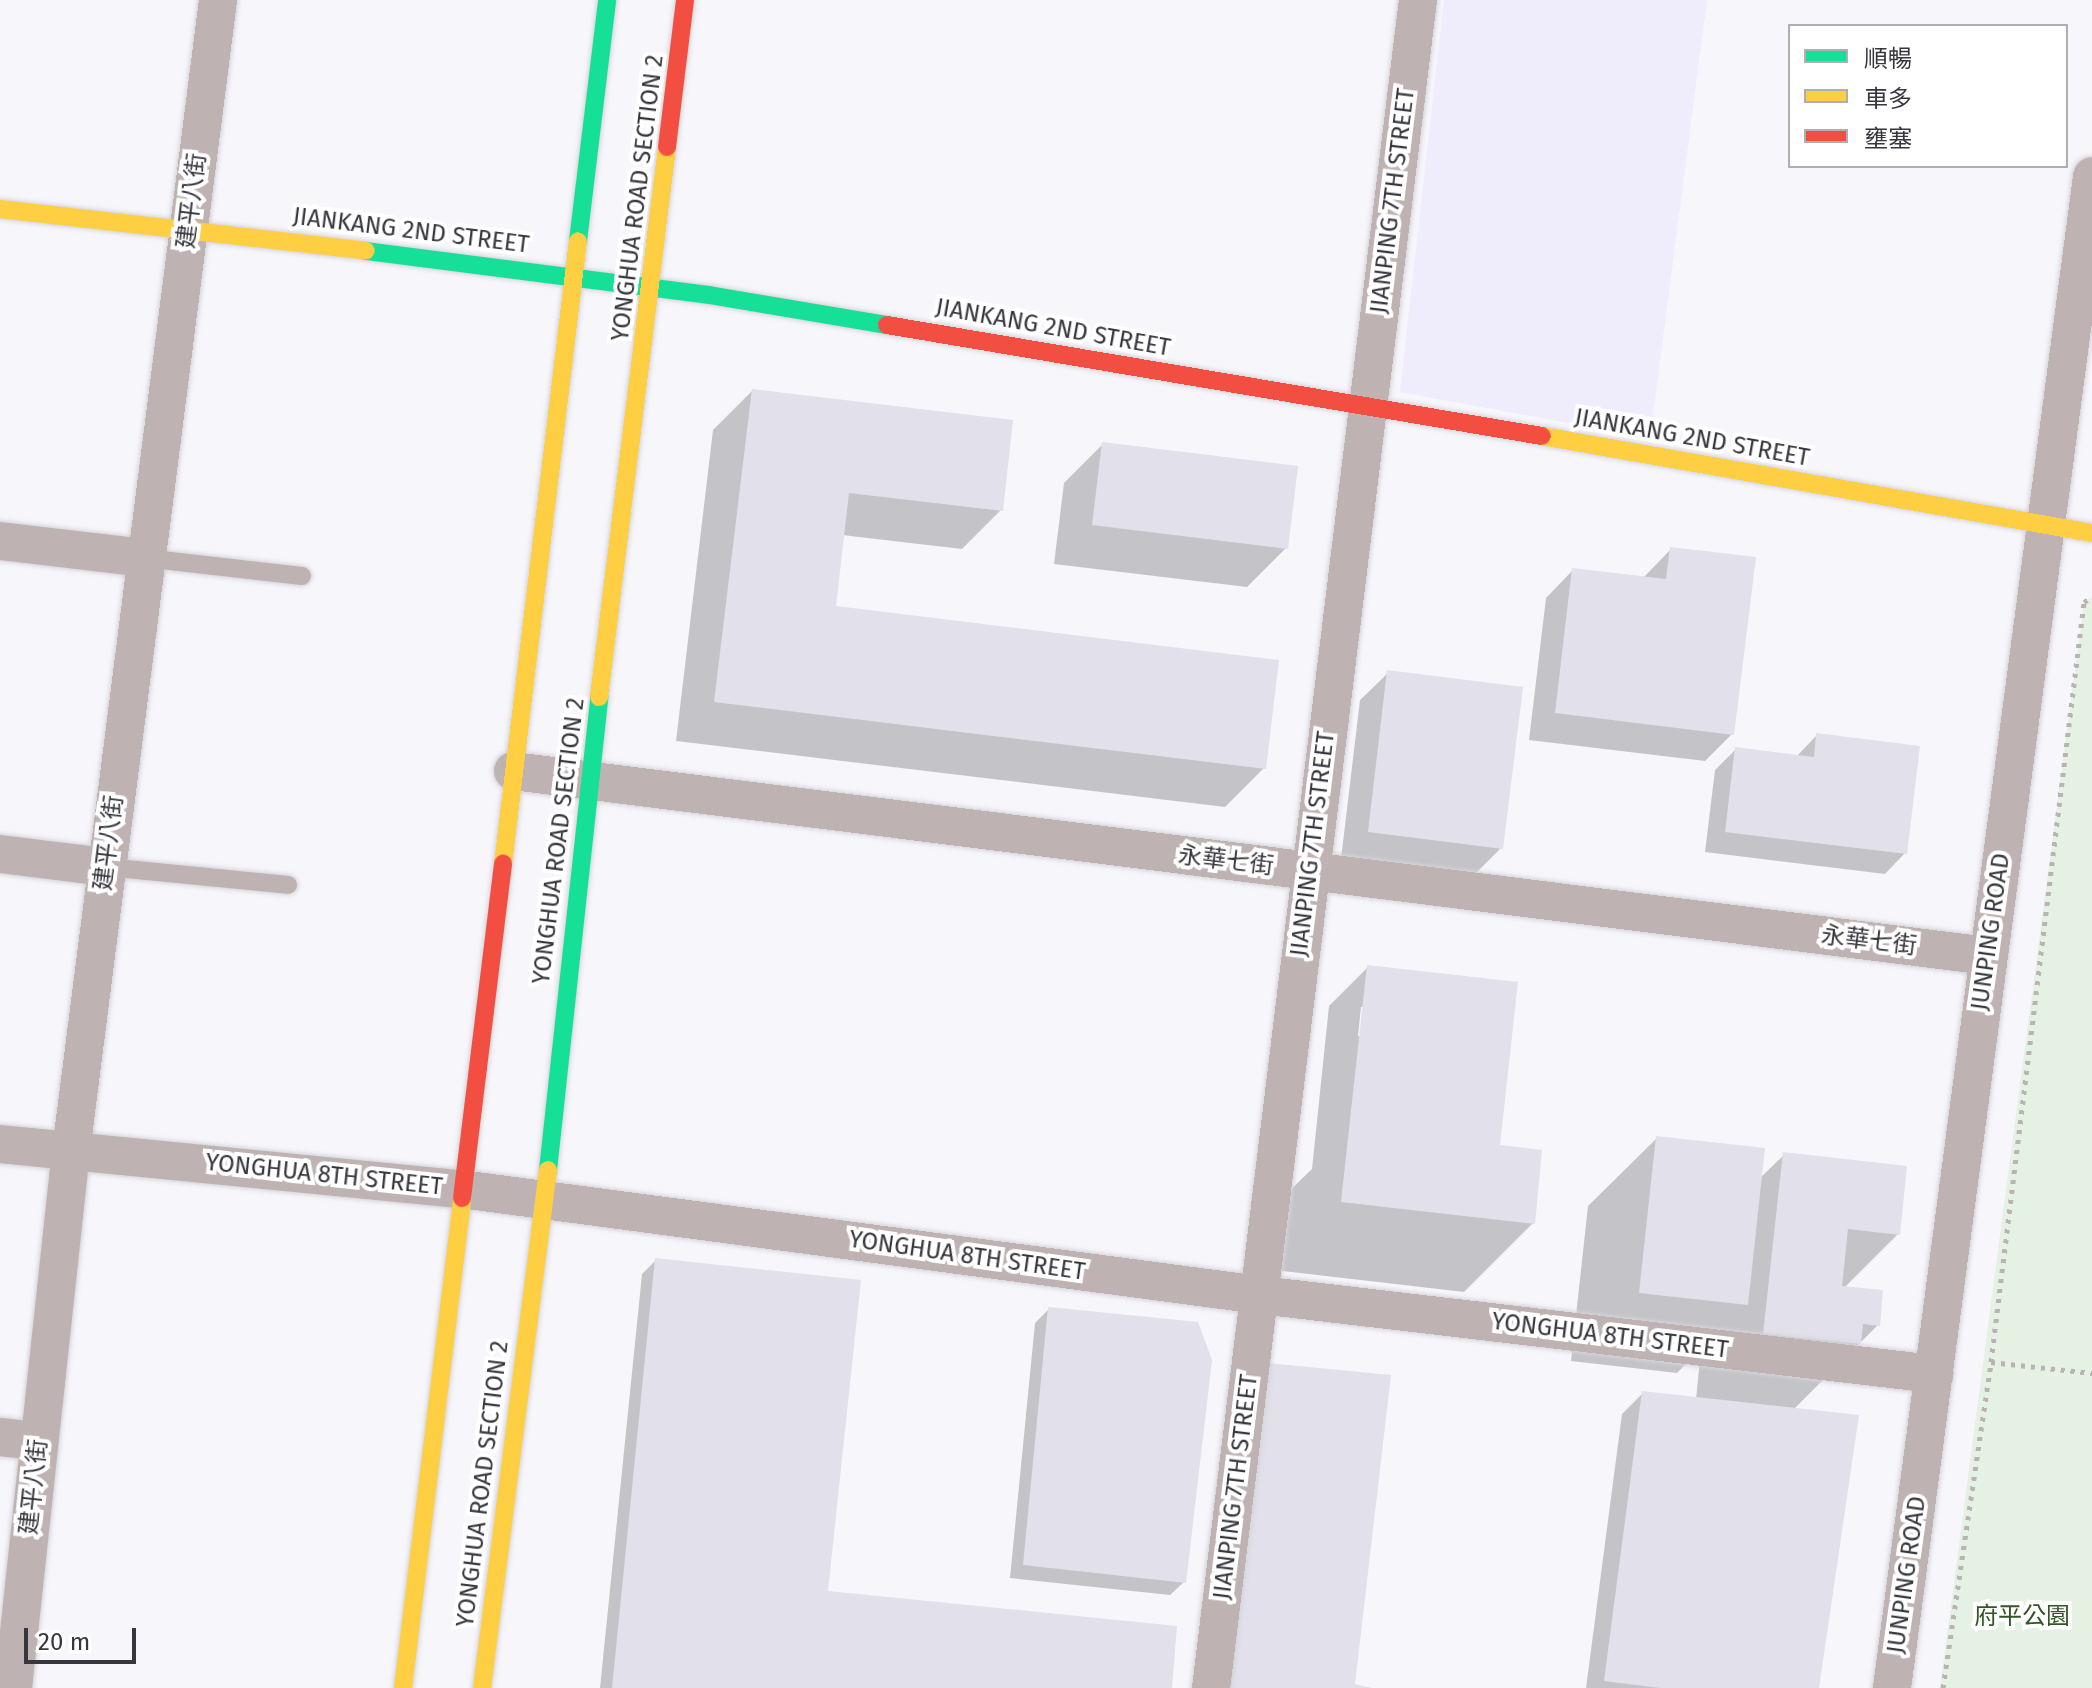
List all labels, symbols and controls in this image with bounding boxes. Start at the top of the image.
legend [1788,24,2068,168]
text: 順暢 [1864,45,1912,73]
street label: YONGHUA ROAD SECTION 2 [606,53,670,343]
text: 車多 [1864,85,1912,113]
street label: JIANPING 7TH STREET [1365,87,1421,315]
text: 壅塞 [1864,125,1912,153]
street label: 建平八街 [172,152,212,250]
street label: JIANKANG 2ND STREET [291,202,531,260]
street label: JIANKANG 2ND STREET [933,293,1173,363]
street label: JIANKANG 2ND STREET [1572,403,1812,473]
street label: YONGHUA ROAD SECTION 2 [527,696,591,986]
street label: JIANPING 7TH STREET [1285,730,1341,958]
street label: 建平八街 [89,794,129,892]
street label: 永華七街 [1177,841,1275,881]
street label: JUNPING ROAD [1966,852,2016,1012]
street label: 永華七街 [1820,921,1918,961]
street label: YONGHUA 8TH STREET [204,1148,444,1202]
street label: YONGHUA 8TH STREET [847,1225,1087,1287]
street label: YONGHUA 8TH STREET [1490,1307,1730,1365]
street label: YONGHUA ROAD SECTION 2 [451,1339,515,1629]
street label: JIANPING 7TH STREET [1208,1373,1264,1601]
street label: 建平八街 [15,1438,53,1536]
street label: JUNPING ROAD [1882,1495,1932,1655]
park label: 府平公園 [1974,1603,2070,1631]
scale bar [28,1612,140,1662]
text: 20 m [38,1628,90,1656]

